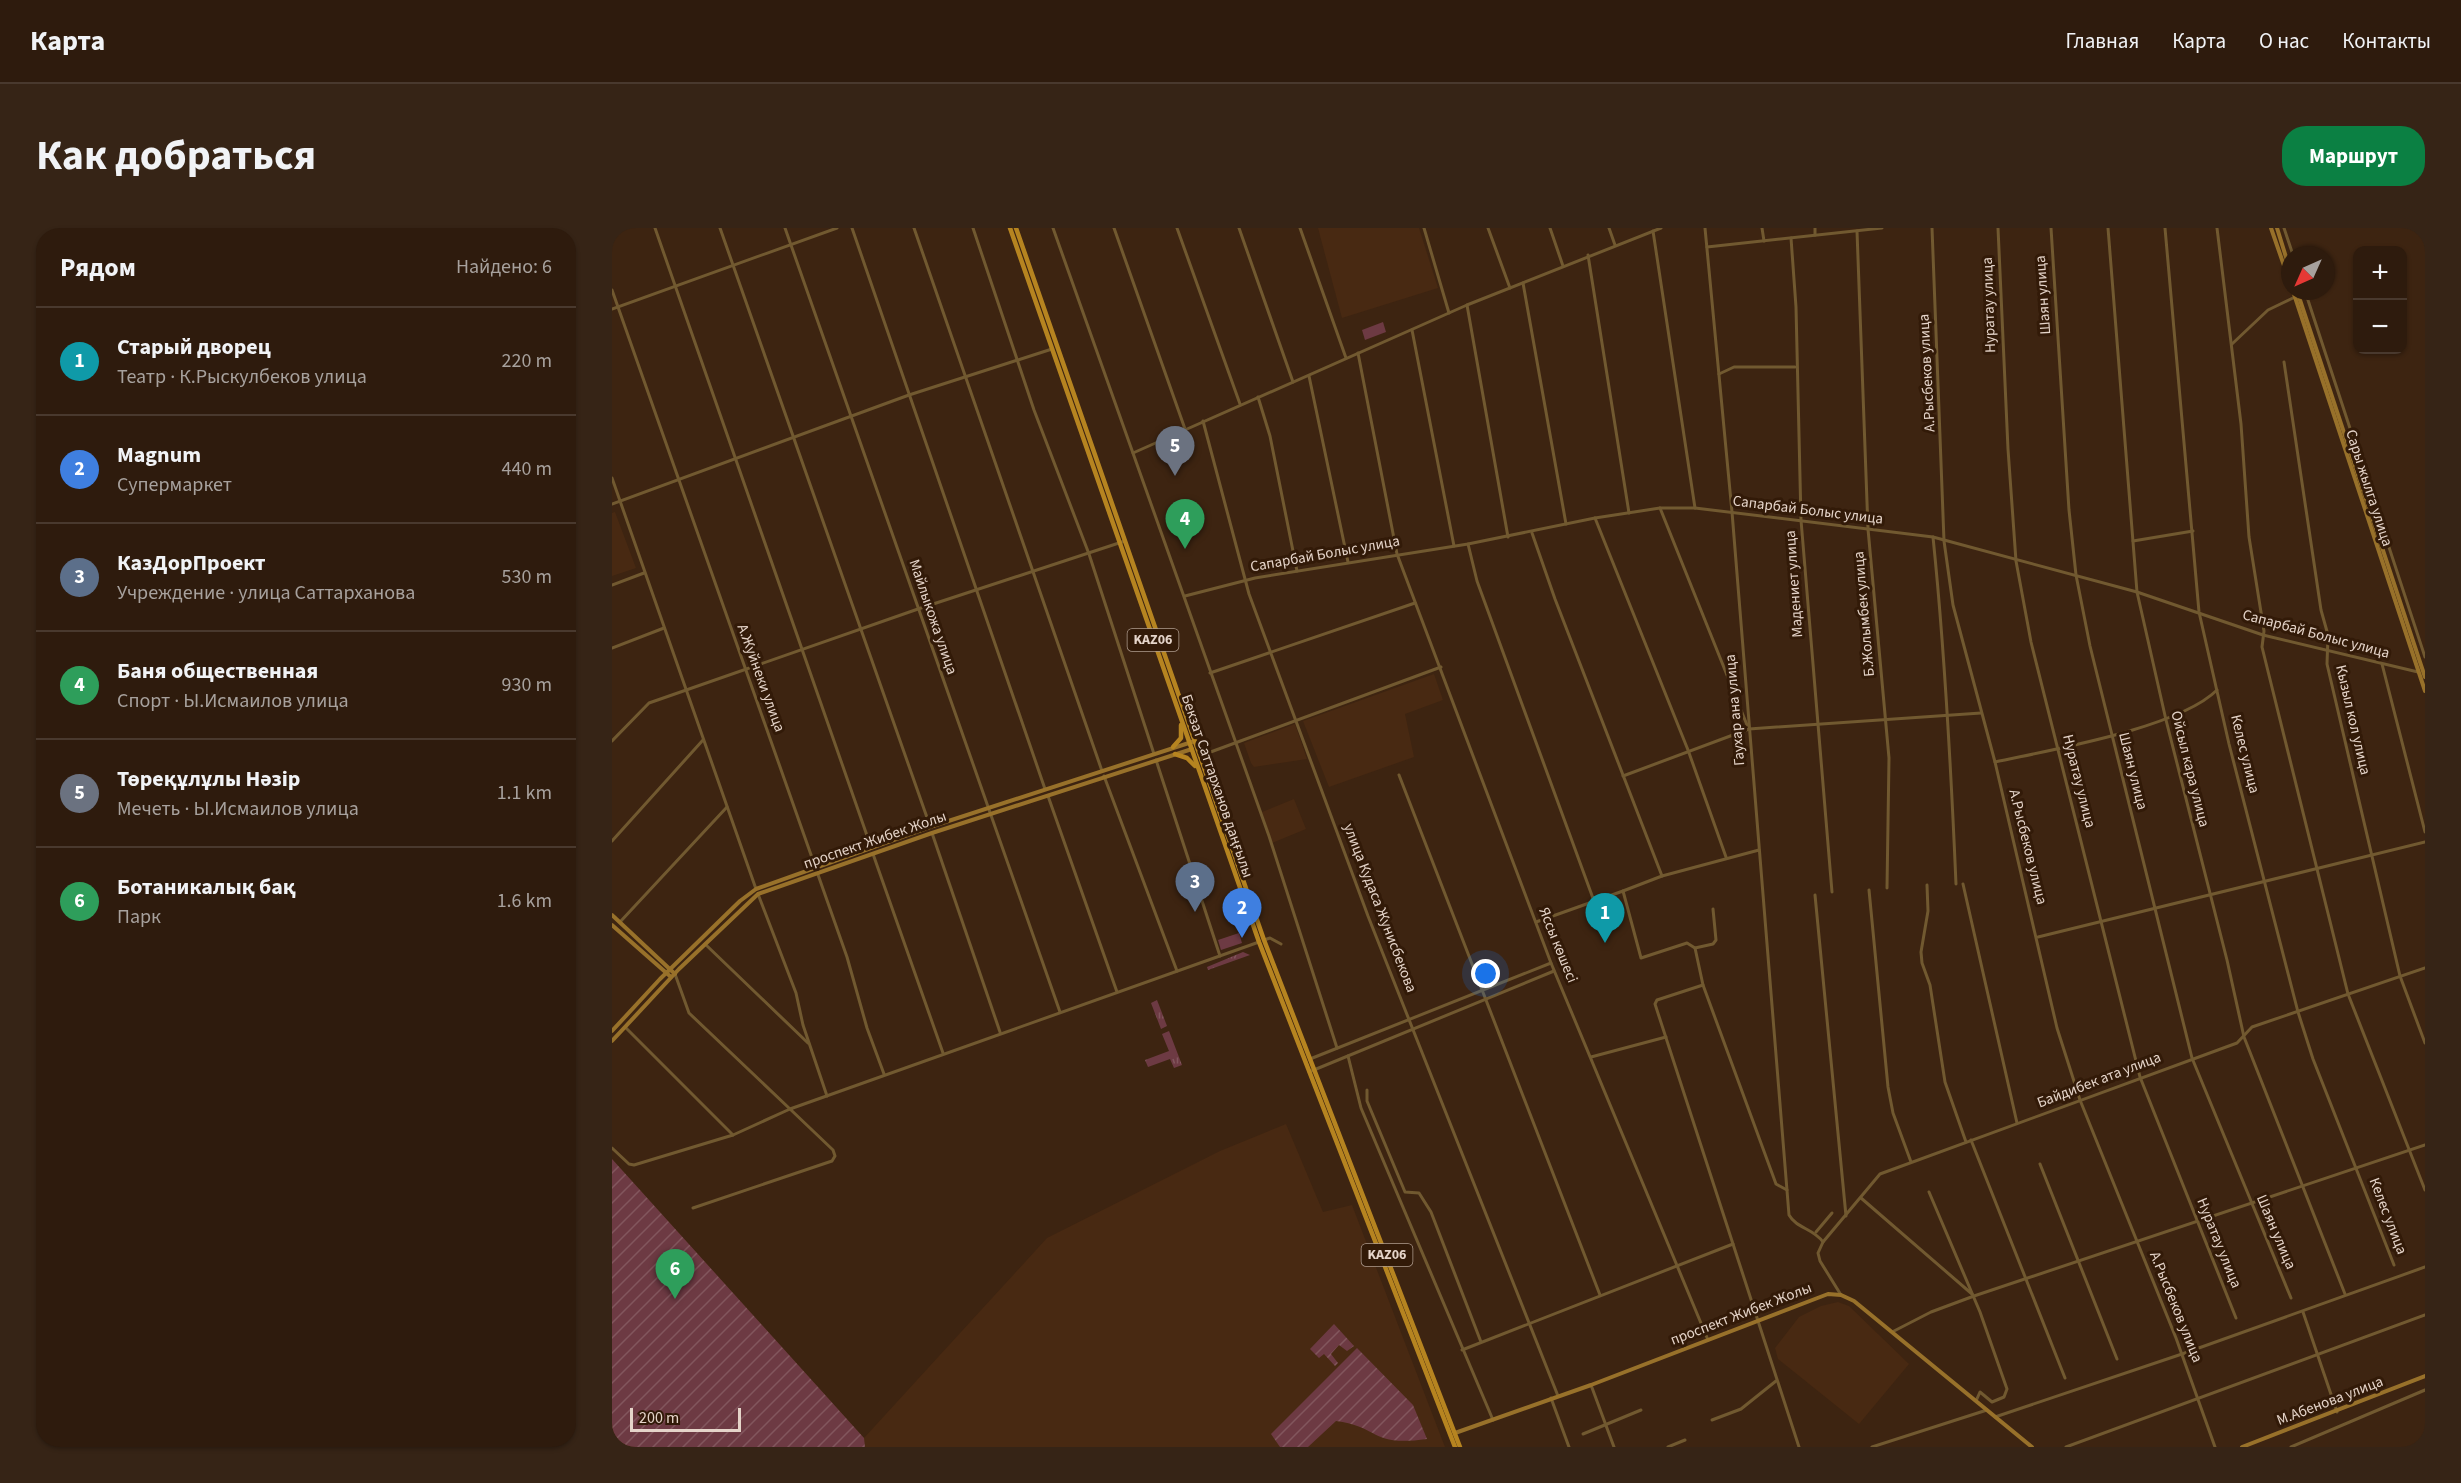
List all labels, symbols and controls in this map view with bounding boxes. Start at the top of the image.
text: Карта [30,21,105,61]
text: Главная [2066,26,2139,56]
text: Карта [2172,26,2226,56]
text: О нас [2259,26,2309,56]
text: Контакты [2342,26,2431,56]
text: Как добраться [36,126,316,186]
button: Маршрут [2282,126,2425,186]
north arrow [2281,246,2335,300]
map controls [2353,246,2407,354]
button: + [2353,246,2407,300]
text: Рядом [60,249,136,286]
text: Найдено: 6 [456,253,552,281]
street label: Шаян улица [2030,255,2056,335]
street label: Нуратау улица [1977,257,2001,353]
button: − [2353,300,2407,354]
street label: А.Рысбеков улица [1913,314,1941,432]
text: Старый дворец [117,331,271,363]
text: 1 [74,347,85,375]
text: 220 m [502,347,552,375]
text: Театр · К.Рыскулбеков улица [117,363,367,391]
pin: 5 [1156,426,1194,476]
street label: Сары жылга улица [2340,427,2398,549]
text: Magnum [117,439,201,471]
text: 2 [74,455,85,483]
text: 440 m [502,455,552,483]
text: Супермаркет [117,471,232,499]
street label: Сапарбай Болыс улица [1732,490,1884,530]
pin: 4 [1166,500,1204,549]
street label: Мадениет улица [1780,530,1808,638]
street label: Сапарбай Болыс улица [1249,531,1401,577]
text: КазДорПроект [117,547,266,579]
street label: Б.Жолымбек улица [1848,550,1880,678]
street label: Майлыкожа улица [903,557,963,677]
text: 3 [74,563,85,591]
text: 530 m [502,563,552,591]
text: Учреждение · улица Саттарханова [117,579,415,607]
street label: Сапарбай Болыс улица [2240,604,2392,664]
street label: А.Жуйнеки улица [732,621,790,735]
road number: KАZ06 [1128,629,1178,651]
street label: Гаухар ана улица [1720,653,1750,767]
text: Баня общественная [117,655,318,687]
street label: Кызыл кол улица [2330,663,2376,777]
text: 4 [74,671,85,699]
text: 930 m [502,671,552,699]
text: Спорт · Ы.Исмаилов улица [117,687,349,715]
street label: Бекзат Саттарханов даңғылы [1176,692,1258,880]
street label: Ойсыл кара улица [2165,709,2215,829]
street label: Келес улица [2225,712,2265,796]
street label: Шаян улица [2113,730,2153,812]
street label: Нуратау улица [2057,732,2101,830]
text: Төреқұлұлы Нәзір [117,763,300,795]
text: 5 [74,779,85,807]
text: 1.1 km [497,779,552,807]
street label: А.Рысбеков улица [2004,787,2052,907]
text: Мечеть · Ы.Исмаилов улица [117,795,359,823]
street label: проспект Жибек Жолы [801,806,949,874]
street label: улица Кудаса Жунисбекова [1338,820,1422,996]
pin: 3 [1176,862,1214,912]
text: Ботаникалық бақ [117,871,296,903]
text: 6 [74,887,85,915]
text: 1.6 km [497,887,552,915]
pin: 2 [1222,888,1262,938]
pin: 1 [1586,894,1624,943]
text: Парк [117,903,161,931]
street label: Яссы көшесі [1533,904,1583,986]
your location [1471,959,1500,988]
street label: Байдибек ата улица [2034,1047,2164,1113]
street label: Келес улица [2364,1175,2412,1257]
street label: Шаян улица [2251,1191,2301,1273]
street label: Нуратау улица [2191,1195,2247,1291]
road number: KАZ06 [1362,1244,1412,1266]
street label: А.Рысбеков улица [2144,1248,2208,1366]
pin: 6 [656,1250,694,1299]
street label: проспект Жибек Жолы [1667,1277,1815,1351]
street label: М.Абенова улица [2274,1371,2386,1431]
scale bar [630,1405,741,1432]
text: 200 m [639,1407,679,1429]

